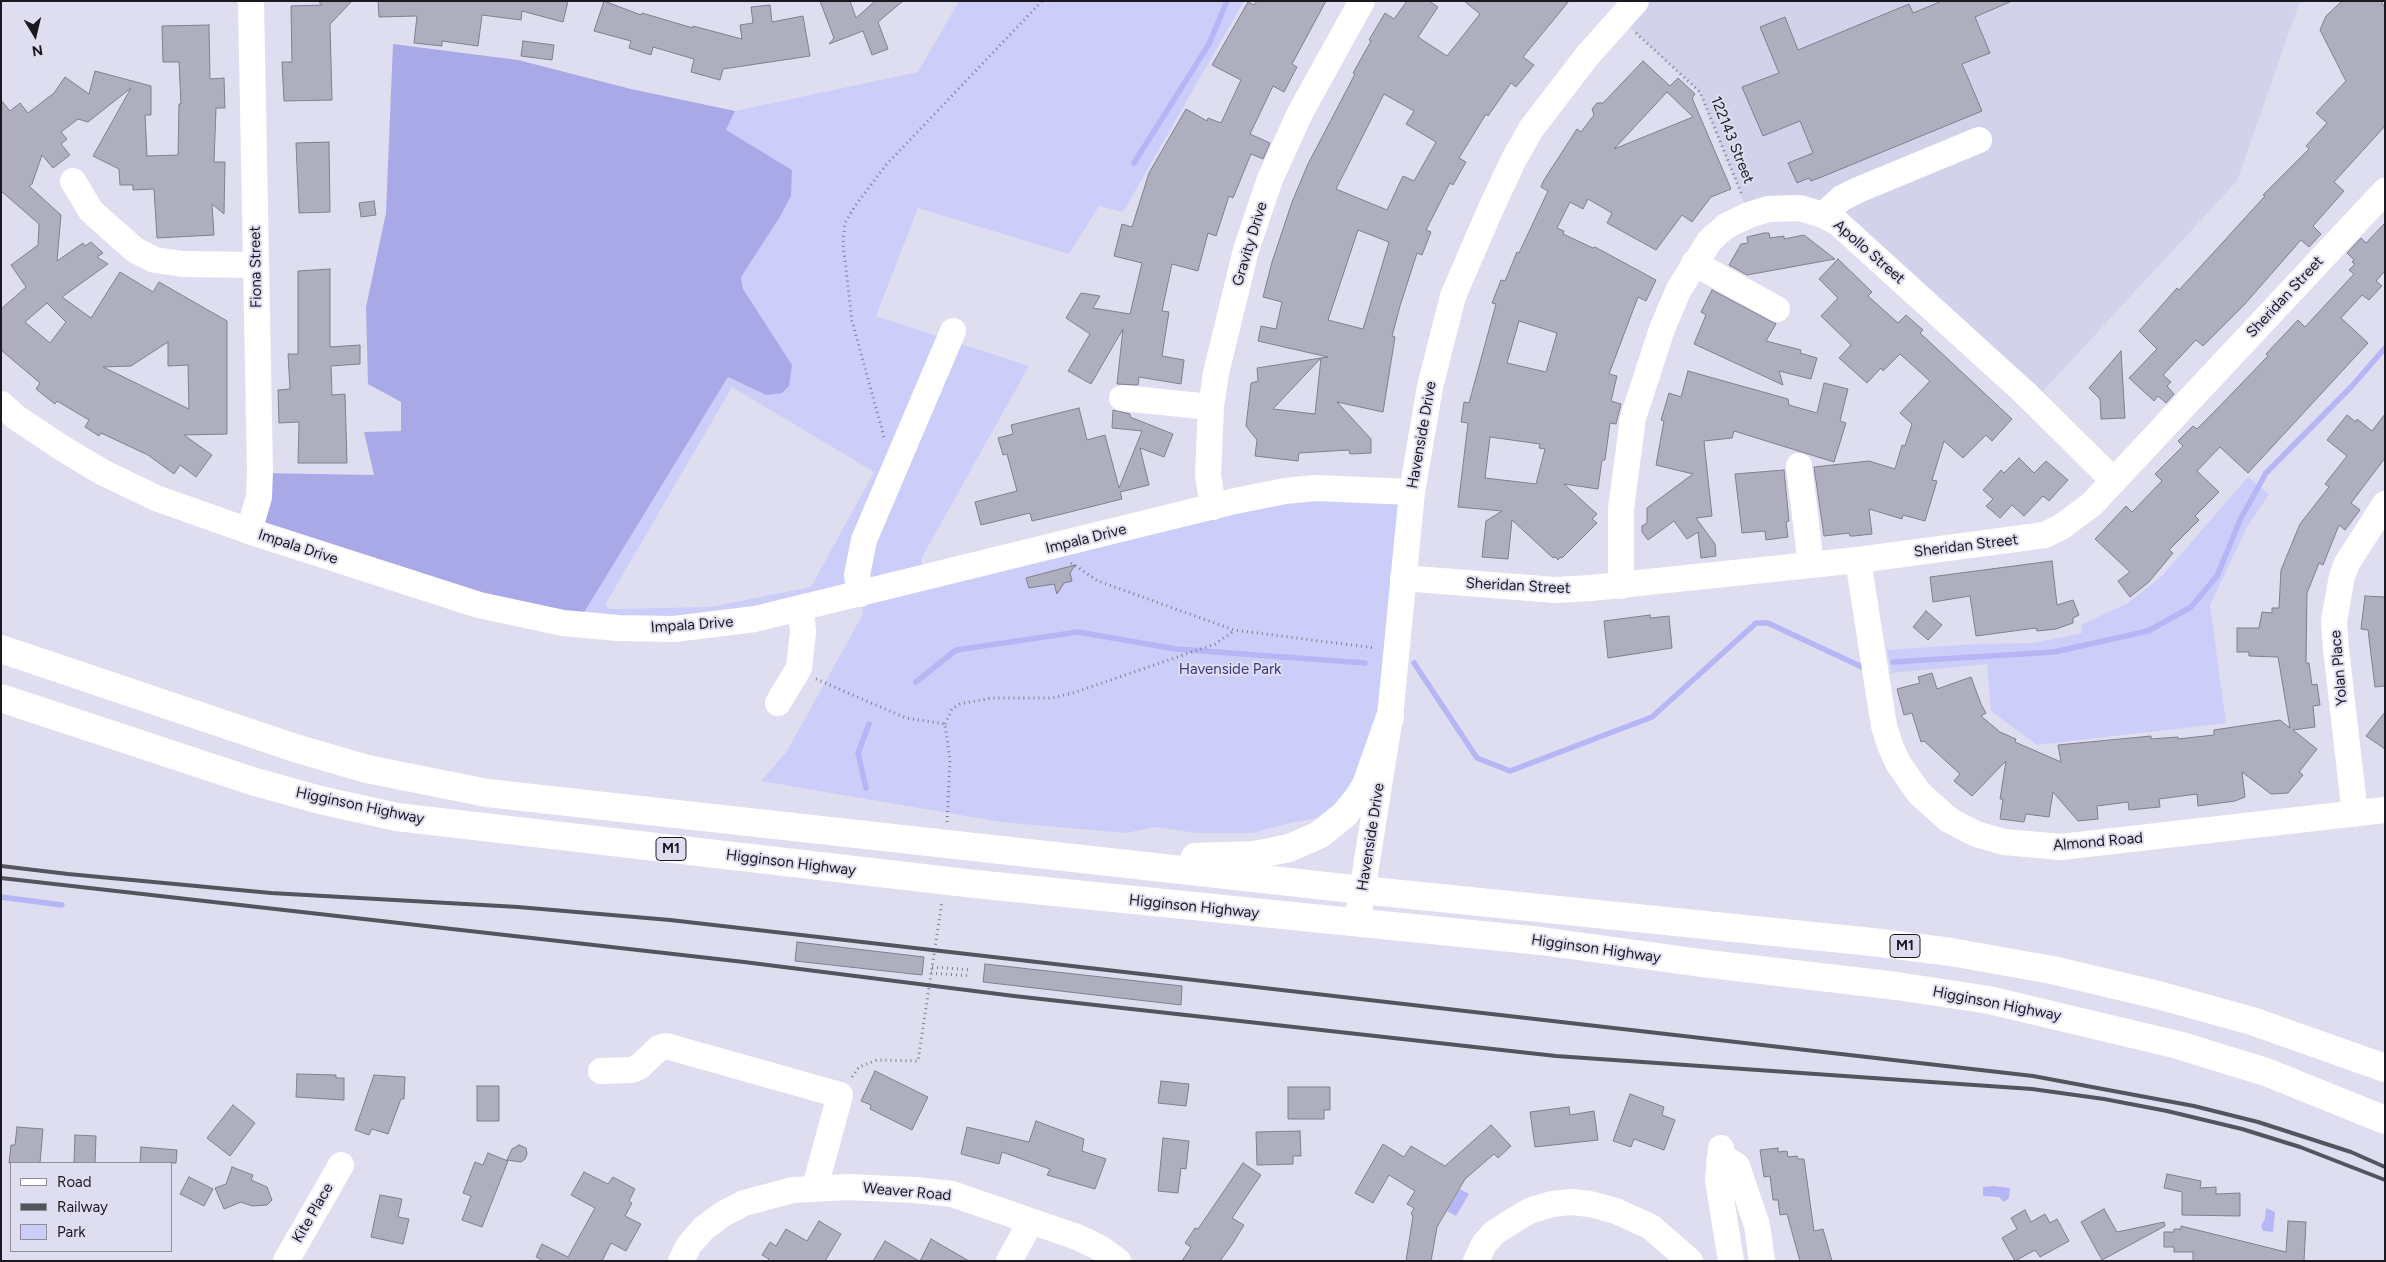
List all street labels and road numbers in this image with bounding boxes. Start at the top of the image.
street label: 122143 Street [1706,94,1758,186]
street label: Gravity Drive [1229,200,1271,288]
street label: Apollo Street [1830,216,1908,288]
street label: Fiona Street [246,226,266,308]
street label: Sheridan Street [2243,253,2327,341]
street label: Havenside Drive [1404,380,1440,490]
street label: Impala Drive [1044,520,1128,558]
street label: Impala Drive [256,526,340,568]
street label: Sheridan Street [1913,531,2019,561]
street label: Sheridan Street [1465,574,1571,598]
street label: Impala Drive [650,613,734,637]
street label: Yolan Place [2327,629,2351,707]
street label: Havenside Drive [1354,782,1388,892]
street label: Higginson Highway [294,784,426,828]
street label: Almond Road [2052,829,2144,855]
road number: M1 [656,838,686,861]
street label: Higginson Highway [725,846,857,880]
street label: Higginson Highway [1128,891,1260,923]
street label: Higginson Highway [1530,931,1662,967]
road number: M1 [1890,934,1920,958]
street label: Higginson Highway [1931,983,2063,1025]
street label: Weaver Road [862,1179,952,1205]
street label: Kite Place [289,1180,337,1246]

